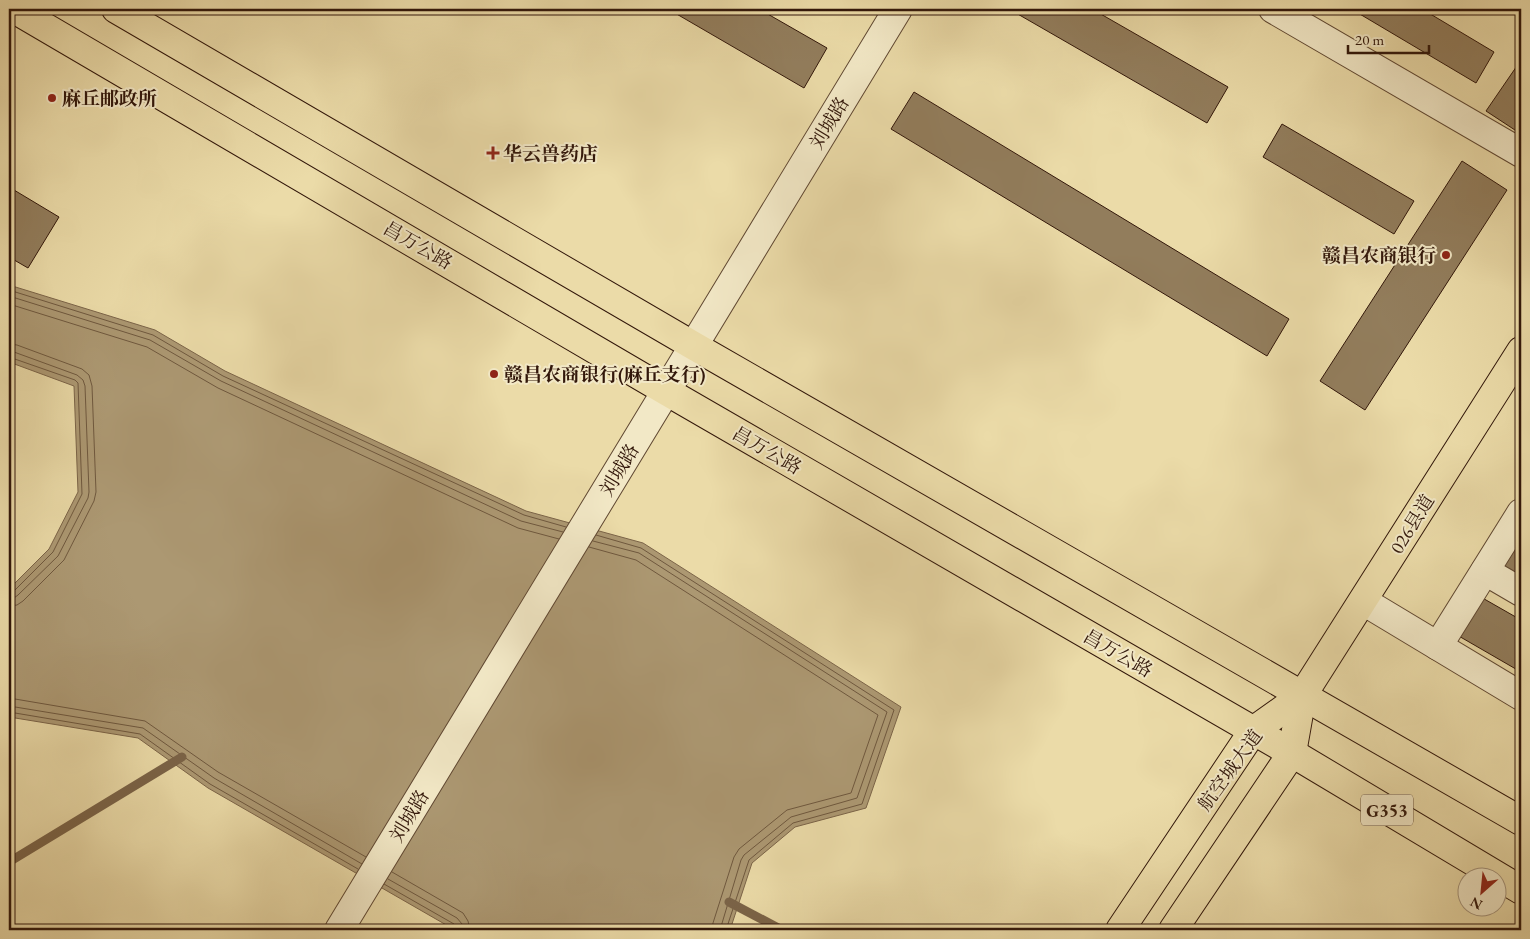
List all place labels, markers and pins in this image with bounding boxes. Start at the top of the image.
place label: 麻丘邮政所 [62,86,157,111]
marker: 麻丘邮政所 [46,92,58,104]
place label: 华云兽药店 [503,141,598,166]
marker: 华云兽药店 [487,147,499,159]
place label: 赣昌农商银行 [1322,243,1436,268]
marker: 赣昌农商银行 [1440,249,1452,261]
place label: 赣昌农商银行(麻丘支行) [504,362,706,387]
marker: 赣昌农商银行(麻丘支行) [488,368,500,380]

